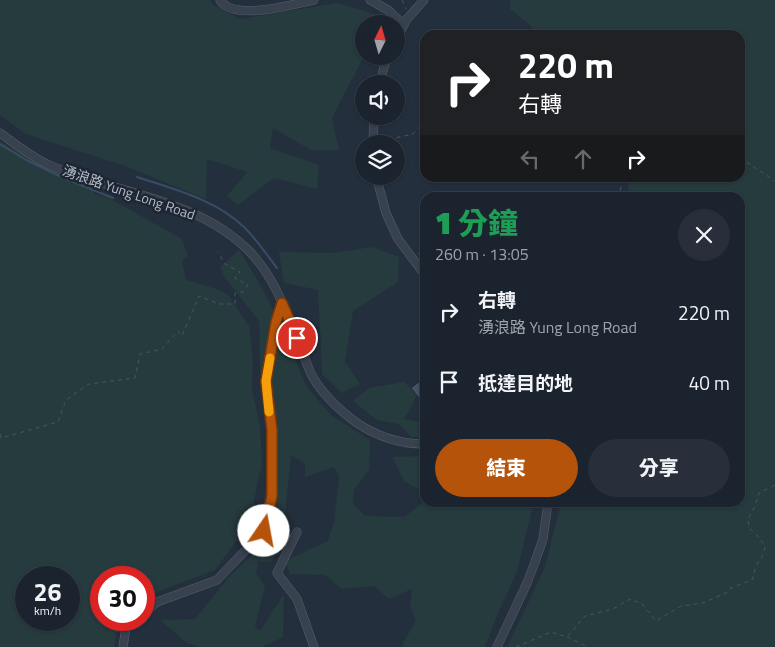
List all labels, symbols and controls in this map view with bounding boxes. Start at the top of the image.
north arrow [355,15,405,65]
map controls [355,15,405,185]
text: 220 m [518,38,614,92]
icon: right [435,50,500,115]
button: sound [355,75,405,125]
text: 右轉 [518,87,562,121]
button: layers [355,135,405,185]
icon: left [516,145,544,173]
icon: ahead [569,145,597,173]
icon: right [622,145,650,173]
street label: 湧浪路 Yung Long Road [60,159,198,225]
text: 1 分鐘 [435,200,518,246]
button: close [678,209,730,261]
text: 260 m · 13:05 [435,242,529,266]
text: 右轉 [478,285,516,314]
icon: right [435,298,463,326]
text: 220 m [678,298,730,327]
text: 湧浪路 Yung Long Road [478,315,637,339]
pin [276,317,318,359]
icon: arrive [283,324,311,352]
icon: arrive [435,368,463,396]
text: 抵達目的地 [478,368,573,397]
text: 40 m [689,368,730,397]
button: 結束 [435,439,578,497]
button: 分享 [588,439,730,497]
position arrow [237,504,289,556]
speed limit sign: 30 [90,566,155,631]
text: 26 [33,573,62,611]
text: km/h [34,601,61,620]

